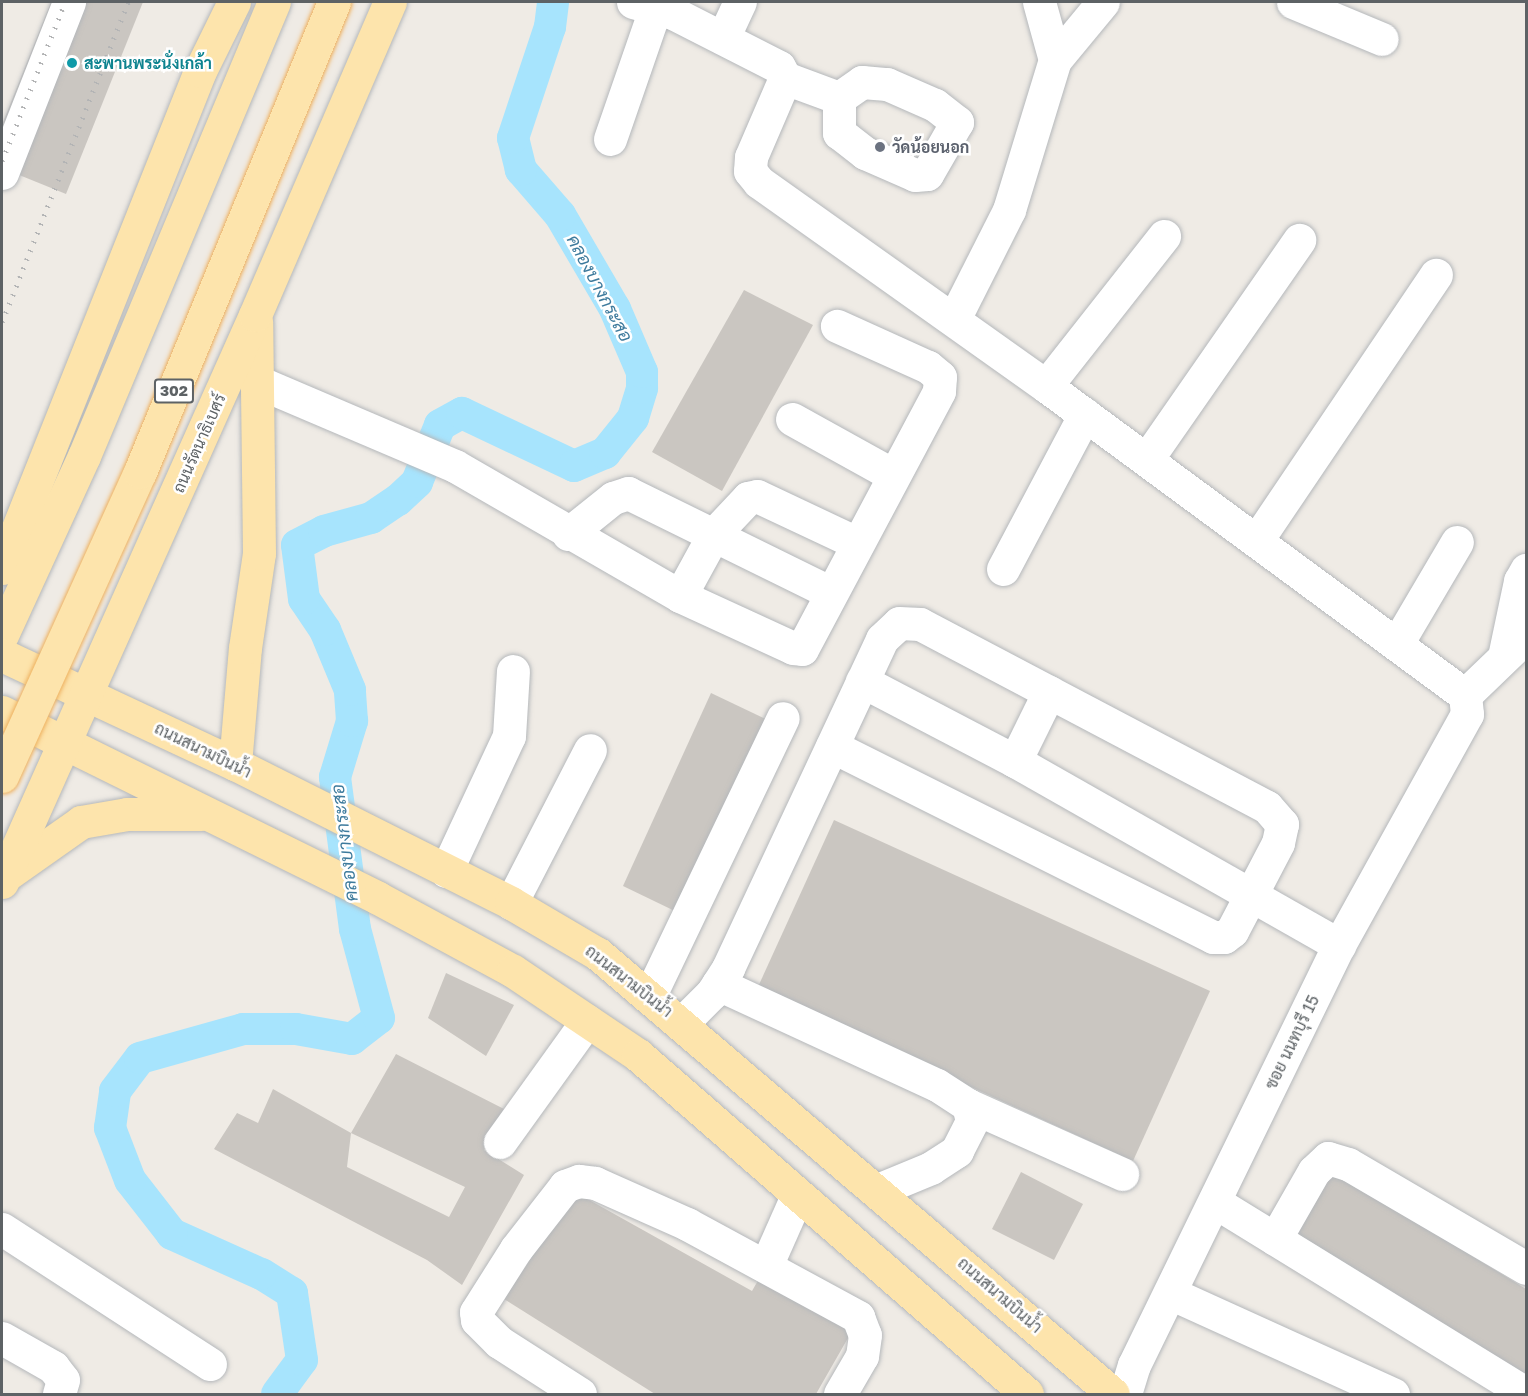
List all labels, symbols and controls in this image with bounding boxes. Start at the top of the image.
place label: สะพานพระนั่งเกล้า [84,53,212,73]
marker: สะพานพระนั่งเกล้า [65,56,79,70]
place label: วัดน้อยนอก [892,137,969,157]
marker: วัดน้อยนอก [873,140,887,154]
water label: คลองบางกระสอ [563,231,637,345]
road number: 302 [153,379,195,403]
street label: ถนนรัตนาธิเบศร์ [169,390,229,496]
street label: ถนนสนามบินน้ำ [152,718,254,782]
water label: คลองบางกระสอ [326,783,362,903]
street label: ถนนสนามบินน้ำ [582,941,676,1021]
street label: ซอย นนทบุรี 15 [1261,992,1323,1092]
street label: ถนนสนามบินน้ำ [954,1253,1046,1337]

